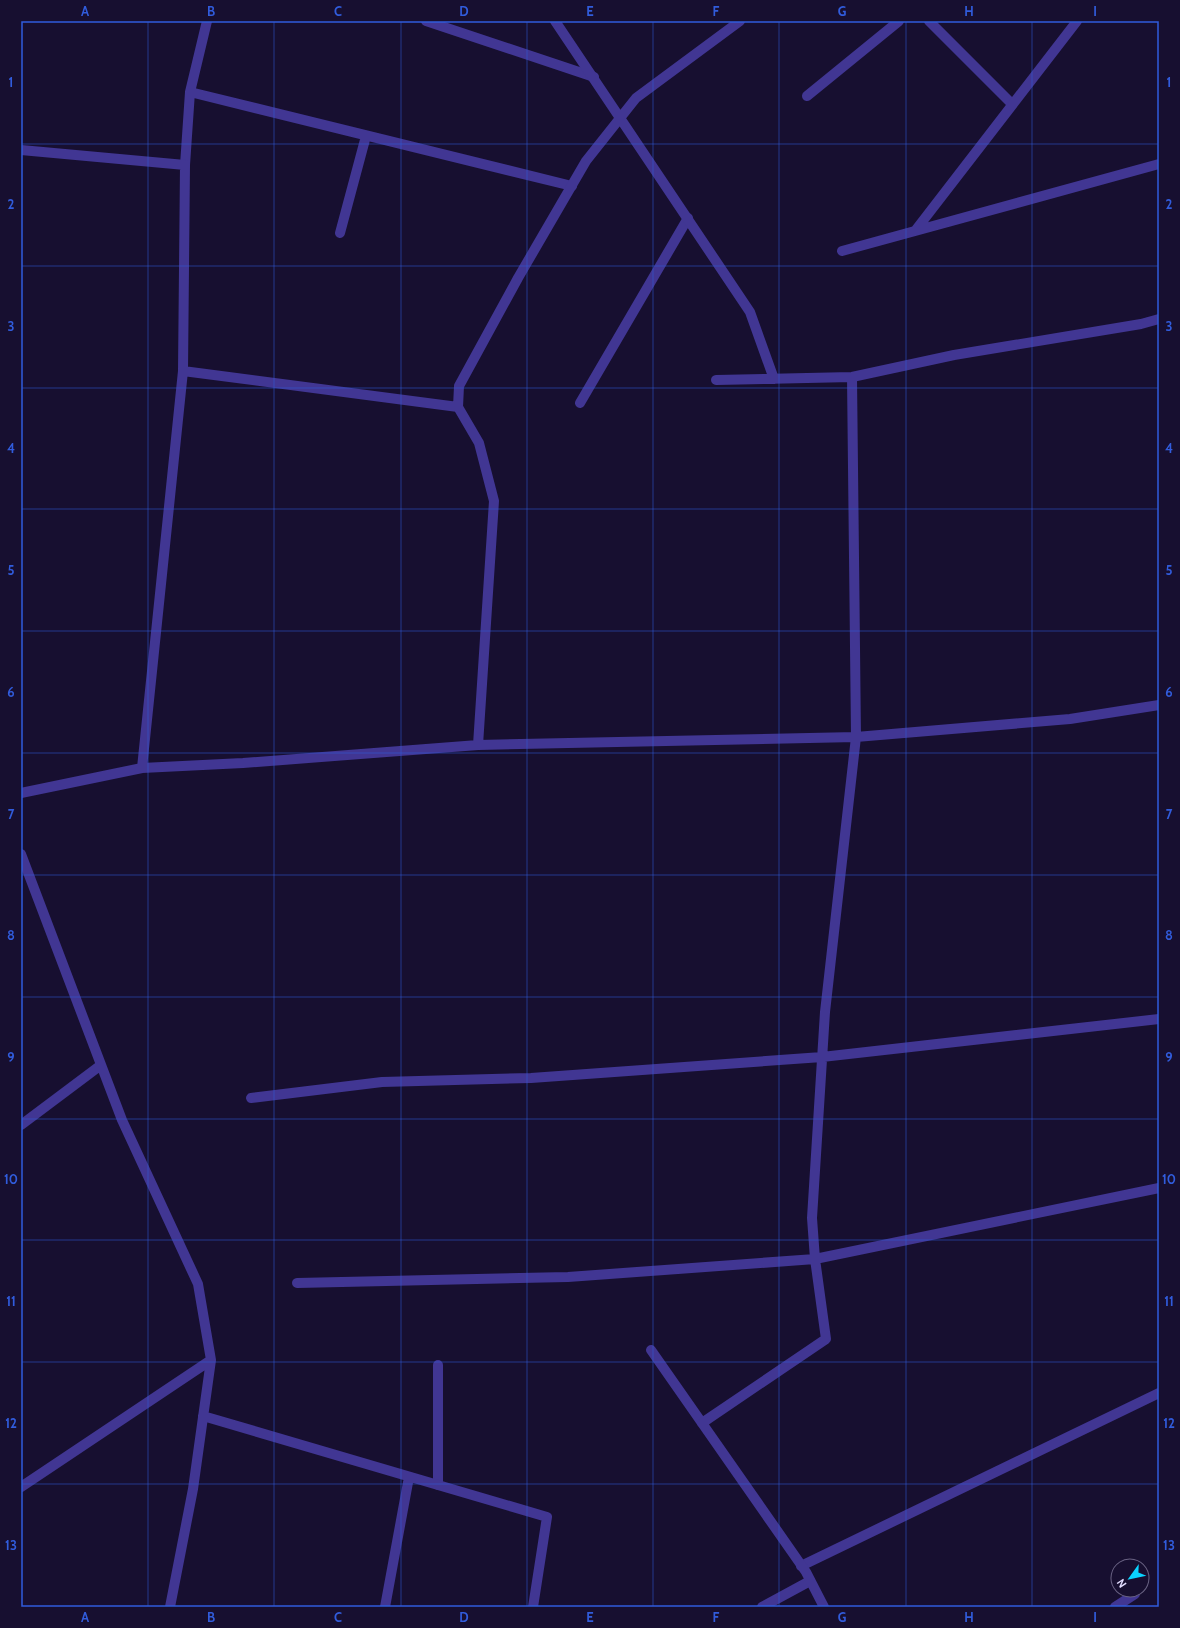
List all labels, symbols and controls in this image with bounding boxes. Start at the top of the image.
text: A [81,3,90,19]
text: B [207,3,215,19]
text: C [334,3,342,19]
text: D [459,3,469,19]
text: E [586,3,594,19]
text: F [713,3,720,19]
text: G [838,3,847,19]
text: H [964,3,974,19]
text: I [1093,3,1097,19]
text: 1 [9,74,13,90]
text: 1 [1167,74,1171,90]
text: 2 [8,196,15,212]
text: 2 [1166,196,1173,212]
text: 3 [7,318,15,334]
text: 3 [1165,318,1173,334]
text: 4 [7,440,15,456]
text: 4 [1165,440,1173,456]
text: 5 [8,562,15,578]
text: 5 [1166,562,1173,578]
text: 6 [7,684,15,700]
text: 6 [1165,684,1173,700]
text: 7 [8,806,15,822]
text: 7 [1166,806,1173,822]
text: 8 [7,927,15,943]
text: 8 [1165,927,1173,943]
text: 9 [7,1049,15,1065]
text: 9 [1165,1049,1173,1065]
text: 10 [4,1171,18,1187]
text: 10 [1162,1171,1176,1187]
text: 11 [6,1293,16,1309]
text: 11 [1164,1293,1174,1309]
text: 12 [5,1415,17,1431]
text: 12 [1163,1415,1175,1431]
text: 13 [5,1537,17,1553]
text: 13 [1163,1537,1175,1553]
north arrow [1110,1558,1150,1598]
text: N [1114,1576,1130,1591]
text: A [81,1609,90,1625]
text: B [207,1609,215,1625]
text: C [334,1609,342,1625]
text: D [459,1609,469,1625]
text: E [586,1609,594,1625]
text: F [713,1609,720,1625]
text: G [838,1609,847,1625]
text: H [964,1609,974,1625]
text: I [1093,1609,1097,1625]

